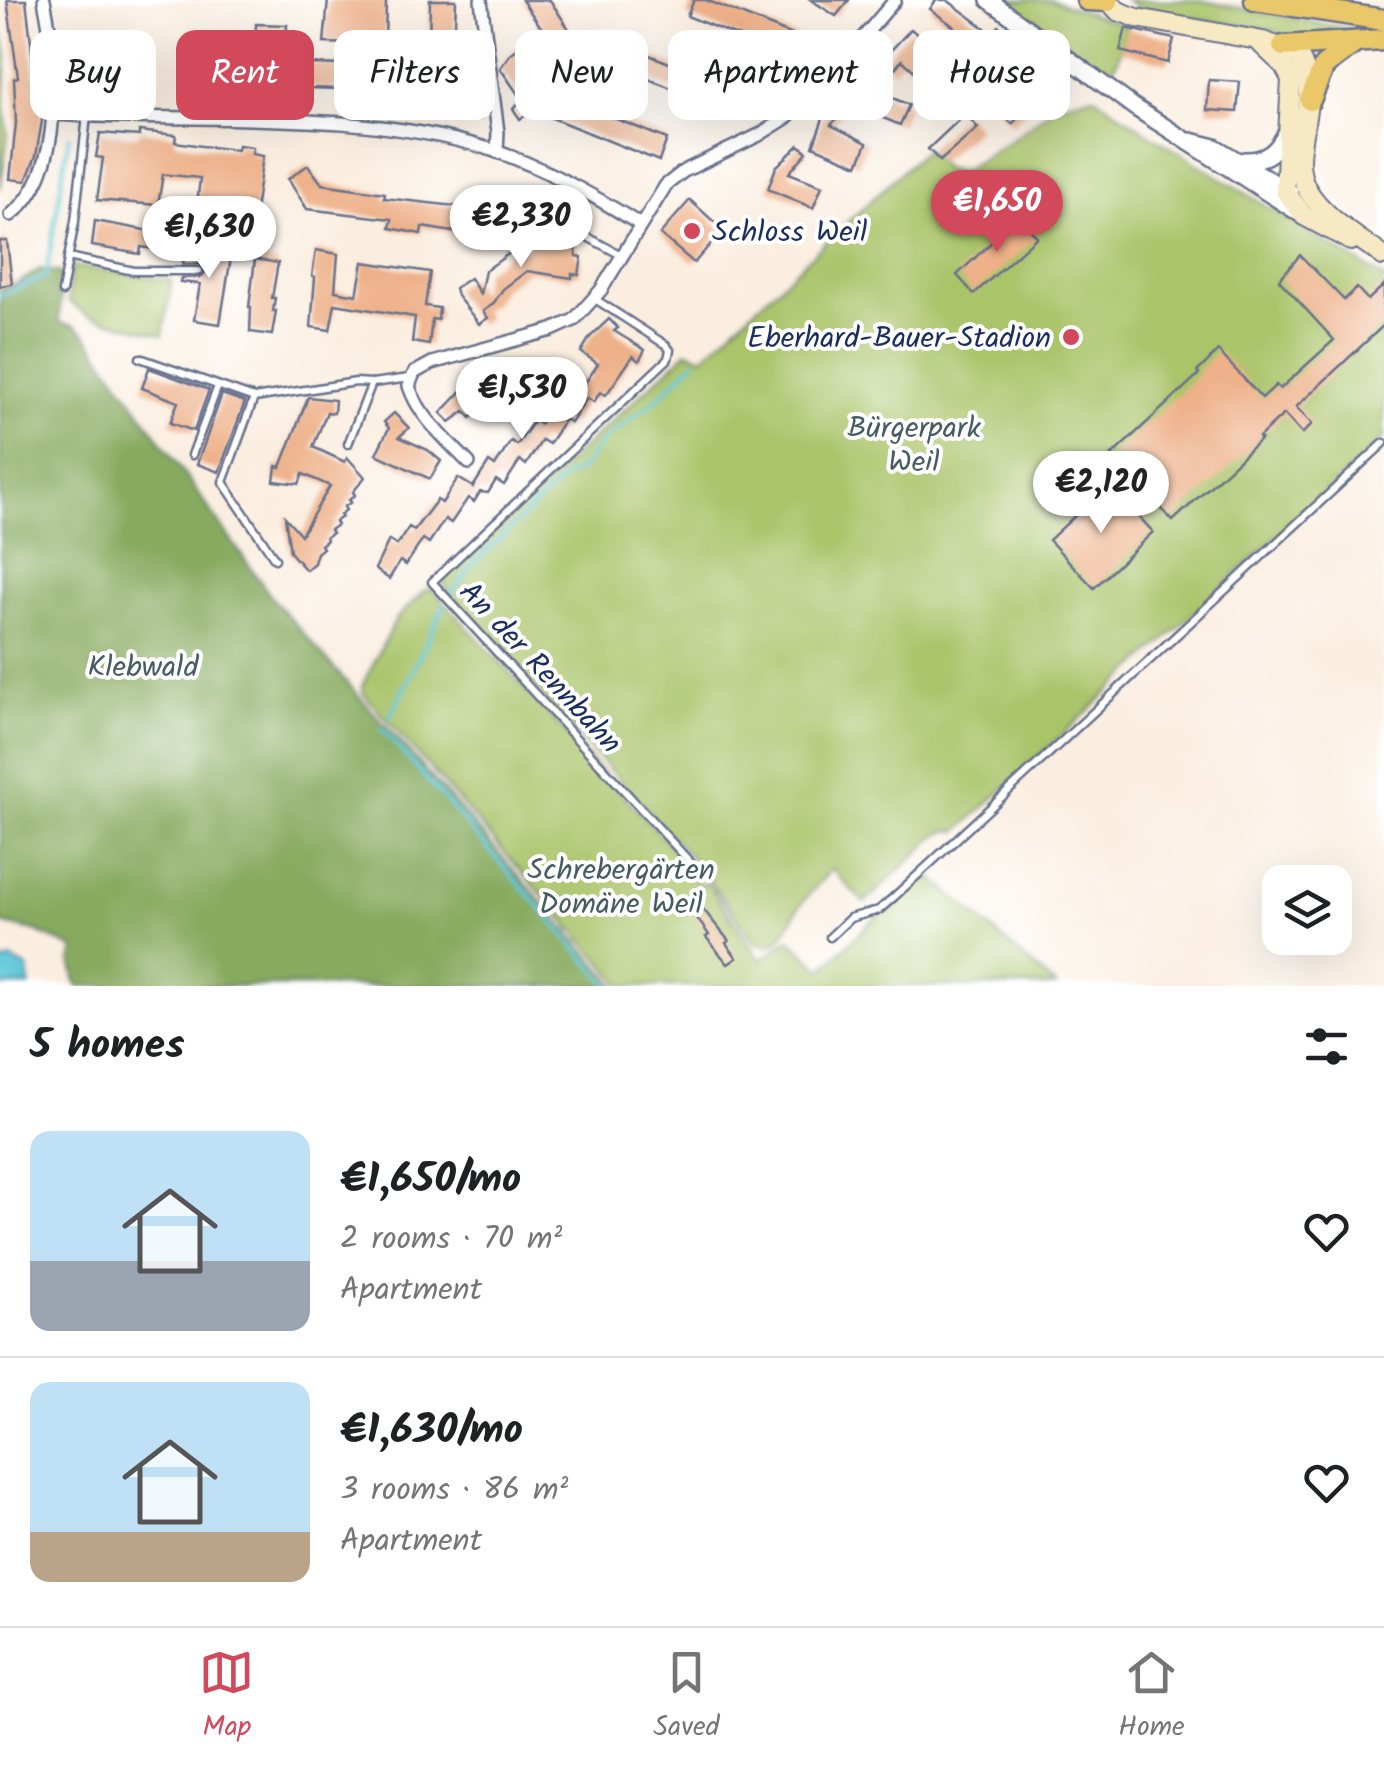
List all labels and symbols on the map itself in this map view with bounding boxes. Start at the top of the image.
pin: €1,650 [916,170,1078,255]
pin: €2,330 [440,185,602,270]
pin: €1,630 [128,196,290,281]
place label: Schloss Weil [712,209,867,257]
marker: Schloss Weil [681,220,703,242]
place label: Eberhard-Bauer-Stadion [747,315,1051,363]
marker: Eberhard-Bauer-Stadion [1060,326,1082,348]
pin: €1,530 [441,357,603,442]
park label: Bürgerpark Weil [847,405,982,487]
pin: €2,120 [1020,451,1182,536]
street label: An der Rennbahn [446,571,633,766]
park label: Klebwald [88,644,199,692]
park label: Schrebergärten Domäne Weil [527,847,715,929]

